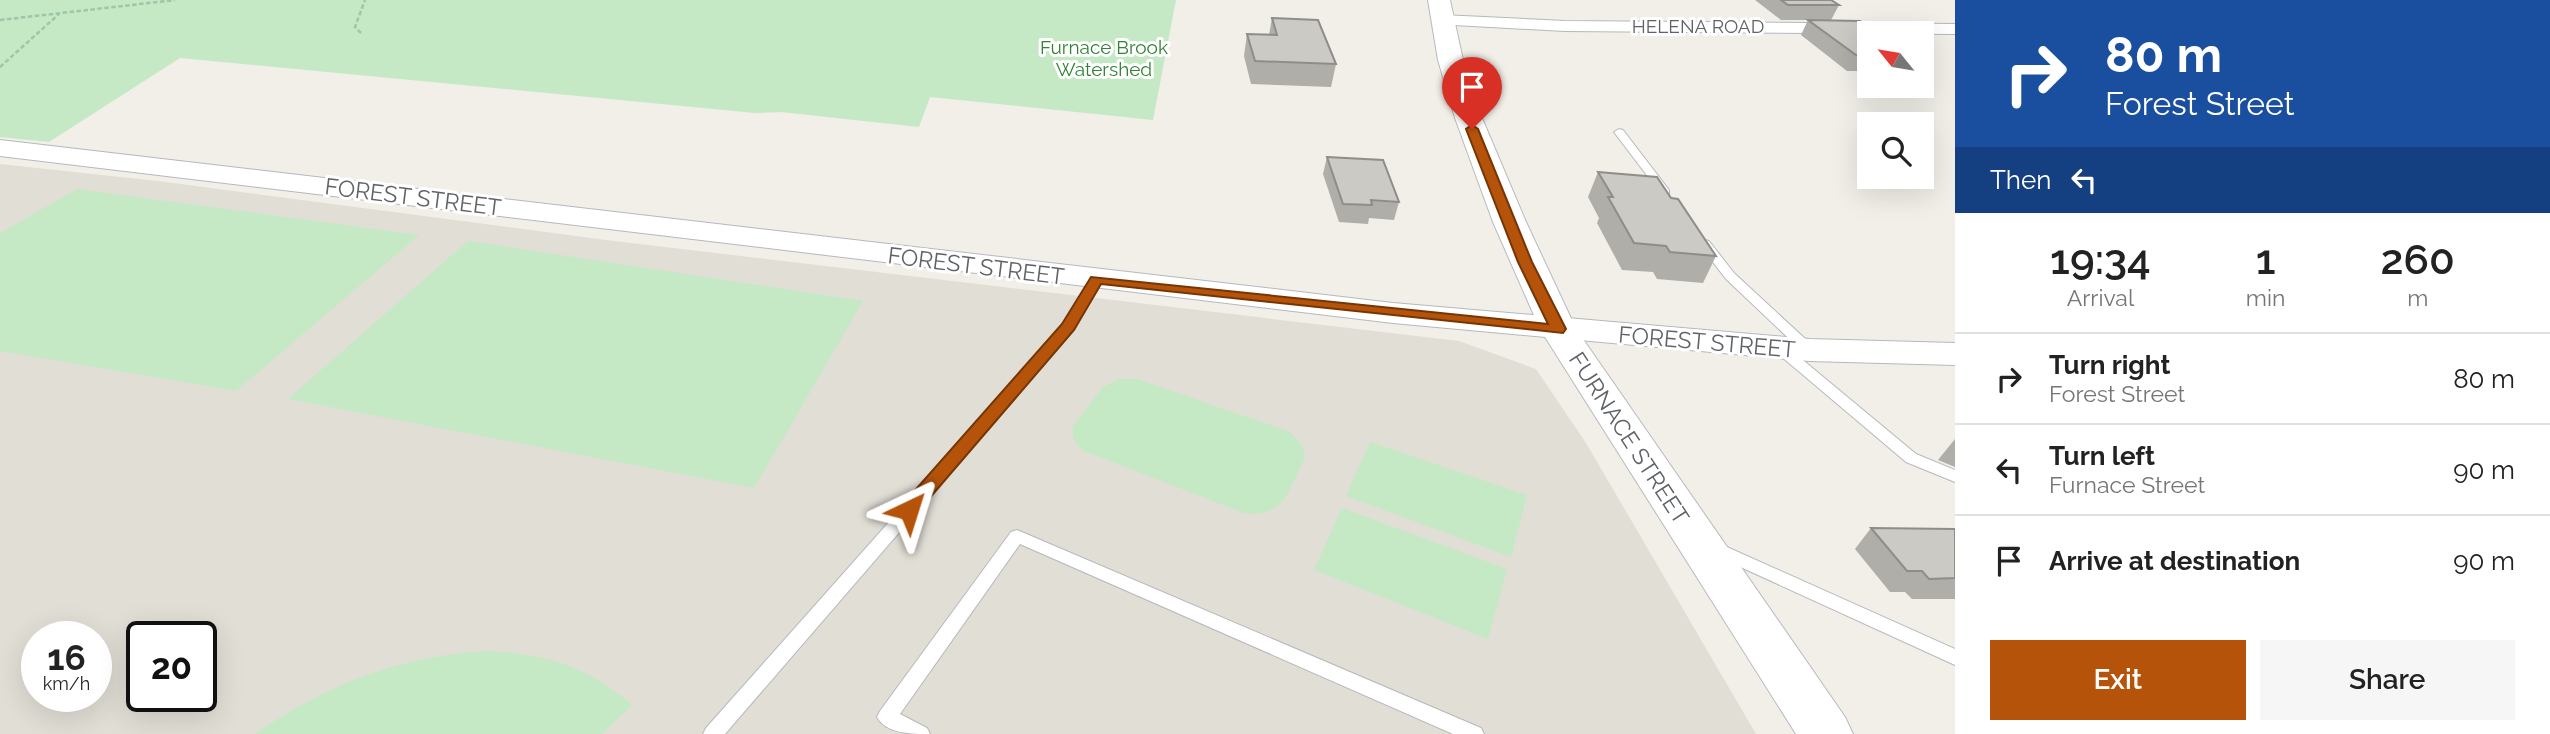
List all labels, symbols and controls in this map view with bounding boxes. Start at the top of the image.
street label: HELENA ROAD [1632,15,1764,37]
north arrow [1857,21,1934,98]
map controls [1857,21,1934,189]
text: 80 m [2105,26,2222,83]
icon: right [1990,28,2081,119]
park label: Furnace Brook Watershed [1040,36,1168,80]
pin [1442,57,1502,129]
icon: arrive [1453,68,1491,106]
text: Forest Street [2105,85,2294,122]
button: search [1857,112,1934,189]
icon: left [2065,161,2103,199]
text: Then [1990,165,2051,195]
street label: FOREST STREET [323,172,503,221]
text: 19:34 [2050,235,2151,284]
text: 1 [2256,235,2276,284]
text: 260 [2381,235,2455,284]
street label: FOREST STREET [886,241,1066,290]
text: Arrival [2067,284,2134,311]
text: min [2246,284,2285,311]
text: m [2407,284,2428,311]
street label: FOREST STREET [1617,320,1797,363]
street label: FURNACE STREET [1564,347,1695,529]
text: Turn right [2049,350,2170,380]
icon: right [1990,360,2028,398]
text: 80 m [2453,364,2515,394]
text: Forest Street [2049,380,2185,407]
text: Turn left [2049,441,2155,471]
icon: left [1990,451,2028,489]
text: 90 m [2453,455,2515,485]
text: Furnace Street [2049,471,2205,498]
position arrow [872,473,946,547]
icon: arrive [1990,542,2028,580]
text: Arrive at destination [2049,546,2300,576]
text: 90 m [2453,546,2515,576]
speed limit sign: 20 [126,621,217,712]
text: 16 [47,637,86,678]
button: Exit [1990,640,2246,720]
button: Share [2260,640,2515,720]
text: km/h [43,673,90,694]

